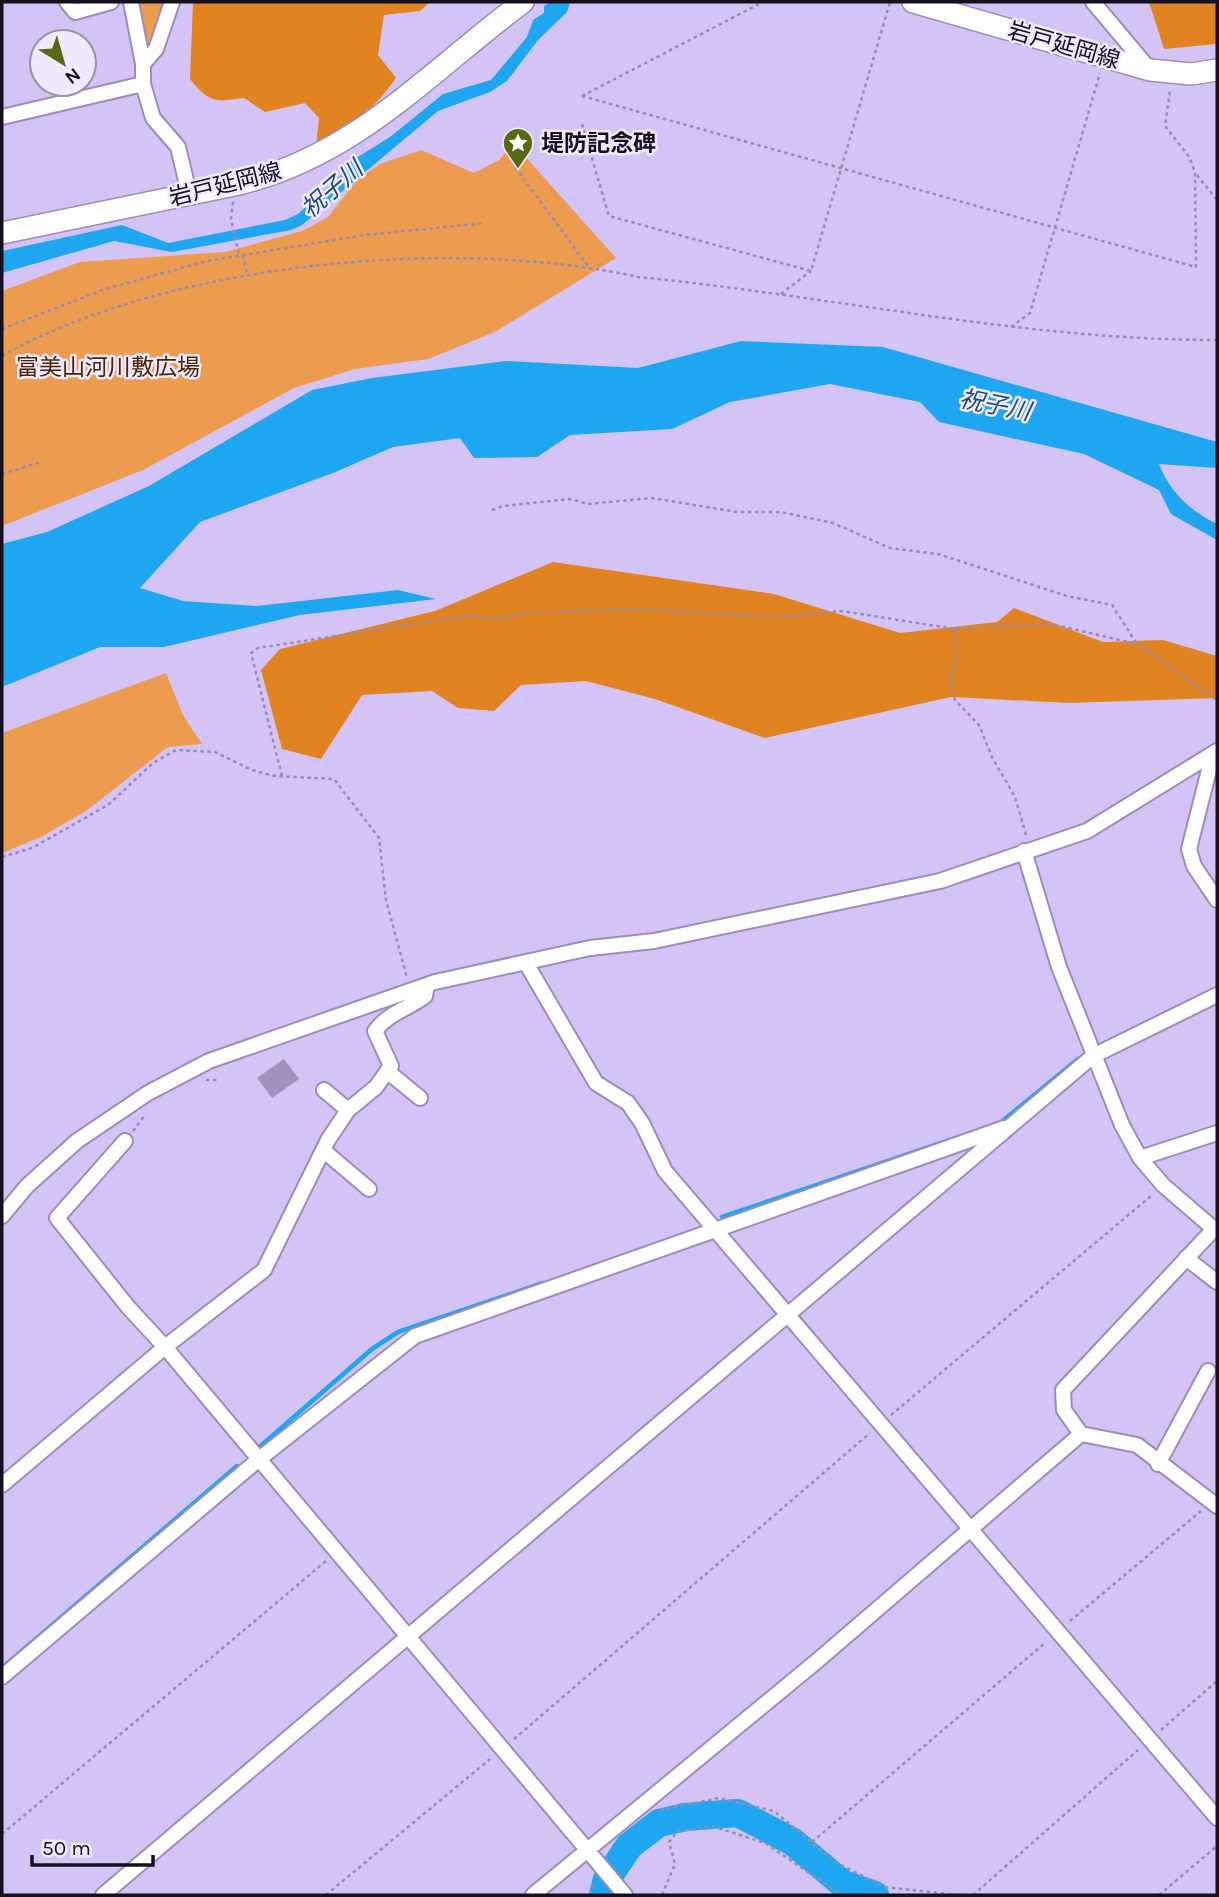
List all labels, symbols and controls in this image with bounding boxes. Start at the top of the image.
street label: 岩戸延岡線 [1005,17,1123,74]
north arrow [28,28,98,98]
text: N [61,63,85,89]
place icon: 堤防記念碑 [501,126,535,170]
place label: 堤防記念碑 [541,130,656,157]
water label: 祝子川 [296,153,371,223]
street label: 岩戸延岡線 [166,157,284,211]
park label: 富美山河川敷広場 [16,354,200,381]
water label: 祝子川 [957,384,1036,426]
scale bar [32,1824,152,1868]
text: 50 m [42,1836,91,1860]

